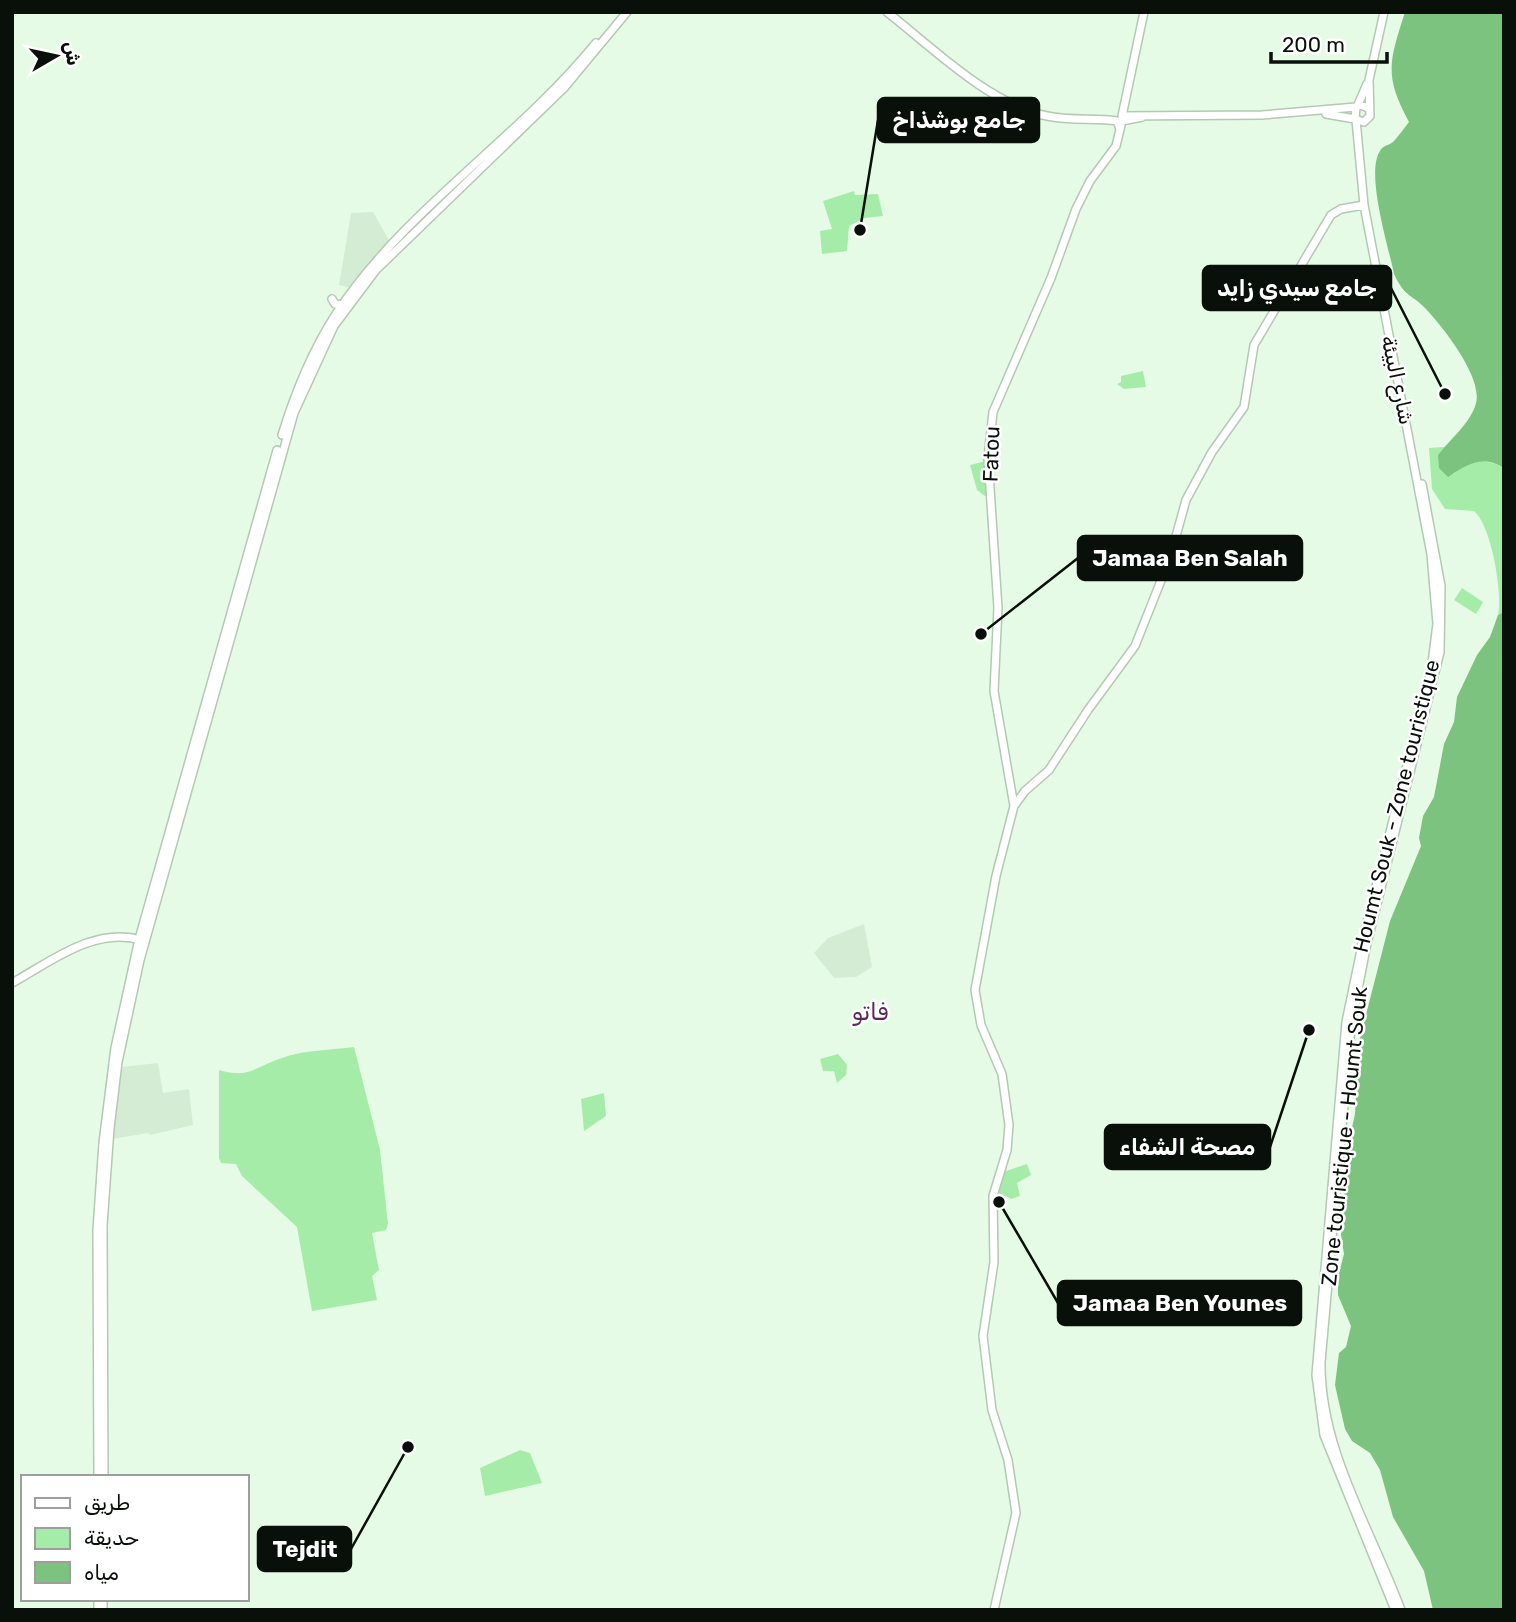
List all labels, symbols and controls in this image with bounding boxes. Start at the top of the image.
north arrow [21,21,91,91]
scale bar [1271,21,1386,65]
text: 200 m [1282,32,1345,57]
text: ش [59,40,86,67]
callout: جامع بوشذاخ [878,98,1039,142]
text: جامع بوشذاخ [892,106,1026,137]
callout: جامع سيدي زايد [1203,266,1391,310]
text: جامع سيدي زايد [1217,274,1377,305]
street label: شارع البيئة [1374,333,1420,427]
street label: Fatou [978,426,1004,482]
callout: Jamaa Ben Salah [1078,536,1302,580]
text: Jamaa Ben Salah [1092,544,1288,572]
street label: Houmt Souk - Zone touristique [1347,657,1445,955]
street label: Zone touristique - Houmt Souk [1316,985,1372,1287]
district label: فاتو [852,998,888,1026]
callout: مصحة الشفاء [1105,1125,1270,1169]
text: مصحة الشفاء [1119,1133,1255,1161]
callout: Jamaa Ben Younes [1058,1281,1301,1325]
text: Jamaa Ben Younes [1073,1289,1288,1317]
legend [21,1475,248,1601]
text: طريق [84,1490,130,1515]
text: حديقة [84,1525,139,1550]
callout: Tejdit [258,1527,351,1571]
text: Tejdit [273,1535,338,1563]
text: مياه [84,1560,119,1585]

